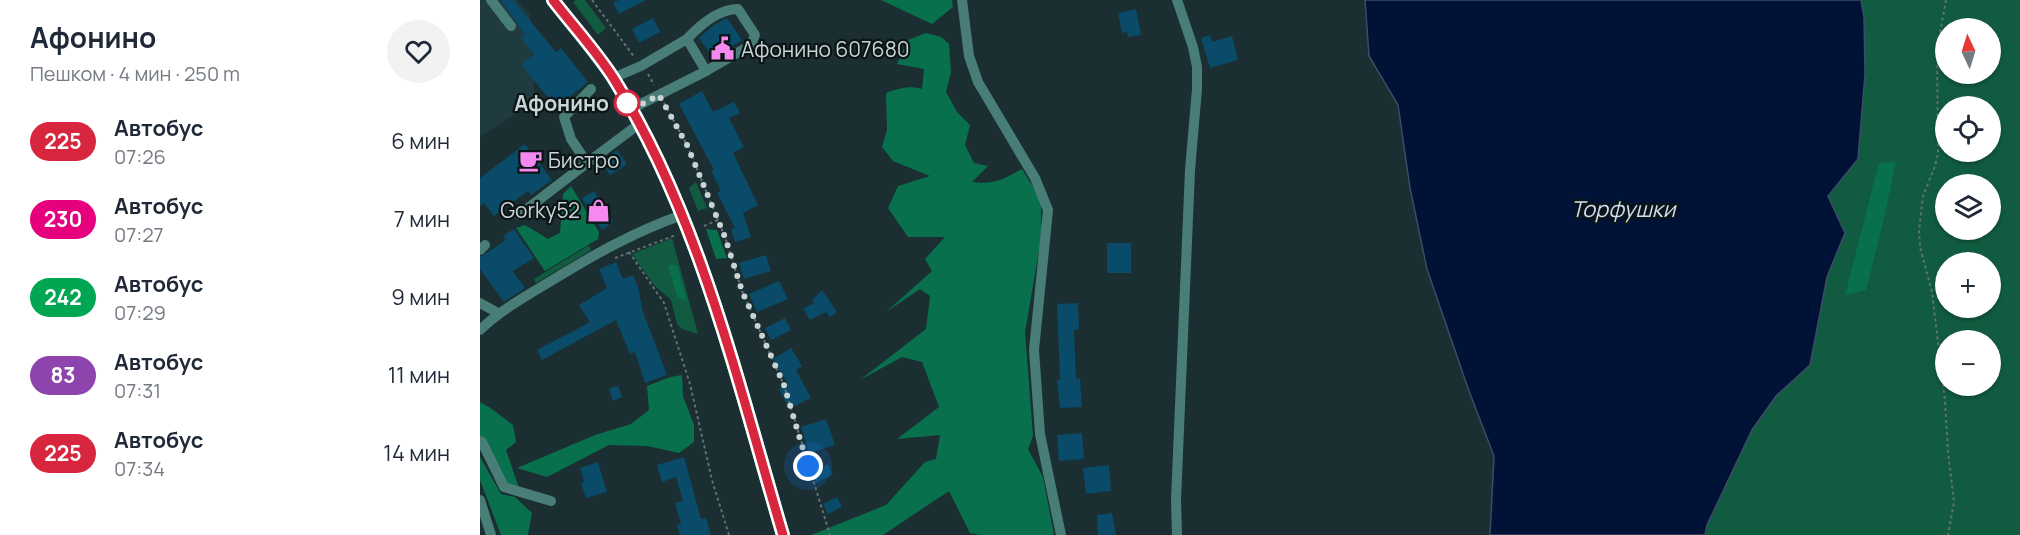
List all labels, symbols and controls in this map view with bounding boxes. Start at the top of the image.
text: Афонино [30,18,156,56]
north arrow [1935,18,2001,84]
map controls [1935,18,2001,396]
button: heart [387,20,450,83]
place label: Афонино 607680 [741,35,910,63]
public building icon: Афонино 607680 [710,36,736,62]
text: Пешком · 4 мин · 250 m [30,60,240,87]
place label: Афонино [514,89,609,117]
marker: Афонино [614,90,640,116]
button: locate [1935,96,2001,162]
text: Автобус [114,113,203,143]
text: 6 мин [391,126,450,156]
text: 225 [44,127,82,155]
text: 07:26 [114,143,166,170]
place label: Бистро [548,146,619,174]
cafe icon: Бистро [517,147,543,173]
button: layers [1935,174,2001,240]
text: Автобус [114,191,203,221]
water label: Торфушки [1571,194,1677,224]
place label: Gorky52 [500,196,580,224]
shop icon: Gorky52 [585,197,611,223]
text: 7 мин [394,204,450,234]
text: 230 [44,205,82,233]
text: 07:27 [114,221,164,248]
button: + [1935,252,2001,318]
text: Автобус [114,269,203,299]
text: 9 мин [391,282,450,312]
text: 242 [44,283,82,311]
text: 07:29 [114,299,166,326]
button: − [1935,330,2001,396]
text: Автобус [114,347,203,377]
text: 11 мин [388,360,450,390]
text: 83 [50,361,76,389]
text: 07:31 [114,377,161,404]
text: Автобус [114,425,203,455]
text: 14 мин [383,438,450,468]
text: 225 [44,439,82,467]
your location [793,451,823,481]
text: 07:34 [114,455,165,482]

